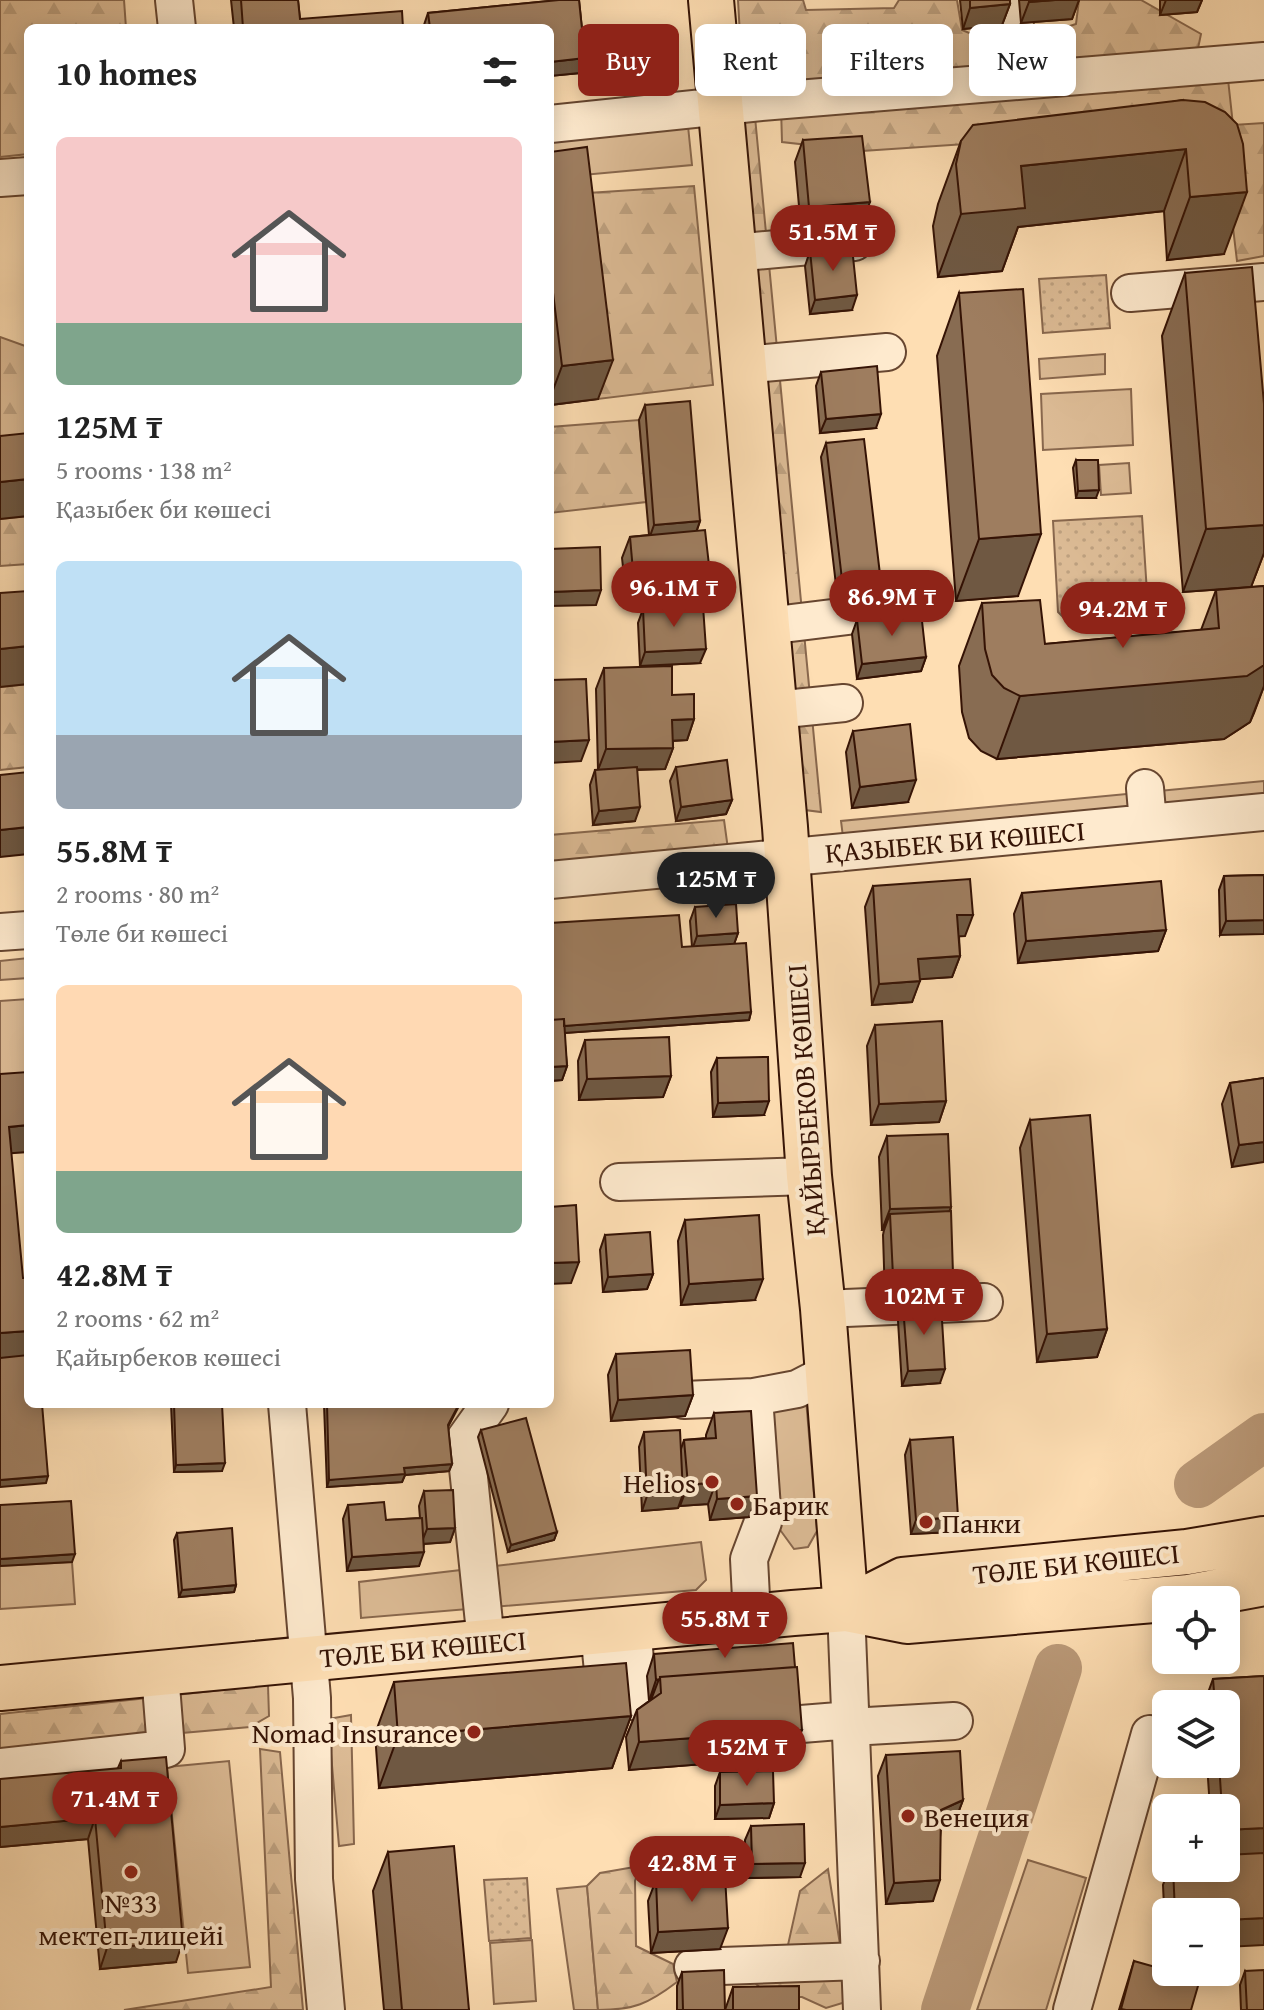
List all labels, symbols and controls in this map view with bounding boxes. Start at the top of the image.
chip: Buy [578,24,679,96]
chip: Rent [695,24,806,96]
chip: Filters [822,24,953,96]
chip: New [969,24,1076,96]
text: 10 homes [56,48,197,97]
icon: filters [478,50,522,94]
icon: home [217,189,361,333]
pin: 51.5M ₸ [759,205,907,273]
text: 51.5M ₸ [788,211,878,250]
text: 125M ₸ [56,401,163,450]
text: 5 rooms · 138 m² [56,450,232,489]
text: Қазыбек би көшесі [56,489,271,528]
pin: 96.1M ₸ [600,561,748,629]
text: 96.1M ₸ [629,567,719,606]
pin: 86.9M ₸ [818,570,966,638]
text: 86.9M ₸ [847,576,937,615]
pin: 94.2M ₸ [1049,582,1197,650]
text: 94.2M ₸ [1078,588,1168,627]
icon: home [217,613,361,757]
street label: ҚАЗЫБЕК БИ КӨШЕСІ [823,809,1087,873]
text: 55.8M ₸ [56,825,173,874]
pin: 125M ₸ [651,852,781,920]
text: 125M ₸ [675,858,757,897]
text: 2 rooms · 80 m² [56,874,219,913]
text: Төле би көшесі [56,913,228,952]
street label: ҚАЙЫРБЕКОВ КӨШЕСІ [775,963,835,1237]
icon: home [217,1037,361,1181]
text: 42.8M ₸ [56,1249,173,1298]
pin: 102M ₸ [859,1269,989,1337]
text: 102M ₸ [883,1275,965,1314]
text: 2 rooms · 62 m² [56,1298,219,1337]
text: Қайырбеков көшесі [56,1337,281,1376]
place label: Helios [623,1462,696,1503]
marker: Helios [703,1473,721,1491]
place label: Барик [753,1484,829,1525]
marker: Барик [728,1495,746,1513]
place label: Панки [942,1502,1021,1543]
marker: Панки [917,1513,935,1531]
street label: ТӨЛЕ БИ КӨШЕСІ [971,1532,1181,1594]
map controls [1152,1586,1240,1986]
button: locate [1152,1586,1240,1674]
pin: 55.8M ₸ [651,1592,799,1660]
text: 55.8M ₸ [680,1598,770,1637]
street label: ТӨЛЕ БИ КӨШЕСІ [318,1619,528,1677]
button: layers [1152,1690,1240,1778]
place label: Nomad Insurance [252,1712,458,1753]
pin: 152M ₸ [682,1720,812,1788]
marker: Nomad Insurance [465,1723,483,1741]
text: 152M ₸ [706,1726,788,1765]
pin: 71.4M ₸ [41,1772,189,1840]
text: 71.4M ₸ [70,1778,160,1817]
button: + [1152,1794,1240,1882]
place label: Венеция [924,1796,1029,1837]
marker: Венеция [899,1807,917,1825]
pin: 42.8M ₸ [618,1836,766,1904]
text: 42.8M ₸ [647,1842,737,1881]
marker: №33 мектеп-лицейі [122,1863,140,1881]
place label: №33 мектеп-лицейі [38,1882,224,1955]
button: − [1152,1898,1240,1986]

